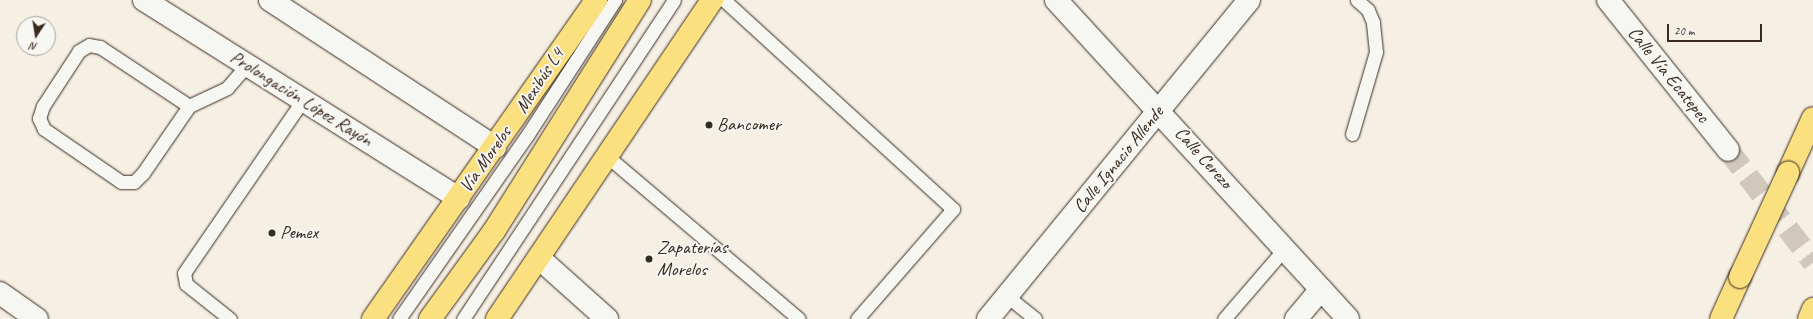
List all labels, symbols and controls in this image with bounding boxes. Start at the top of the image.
north arrow [16,16,56,56]
scale bar [1669,16,1764,42]
street label: Calle Vía Ecatepec [1622,22,1714,128]
text: 20 m [1674,23,1694,39]
text: N [29,39,39,54]
street label: Mexibús L4 [511,44,569,118]
street label: Prolongación López Rayón [225,46,377,152]
street label: Calle Ignacio Allende [1069,102,1169,218]
place label: Bancomer [717,114,781,136]
marker: Bancomer [704,120,714,130]
street label: Calle Cerezo [1169,122,1237,194]
street label: Vía Morelos [455,123,517,197]
place label: Pemex [280,222,318,244]
marker: Pemex [267,228,277,238]
place label: Zapaterías Morelos [657,237,727,281]
marker: Zapaterías Morelos [644,254,654,264]

